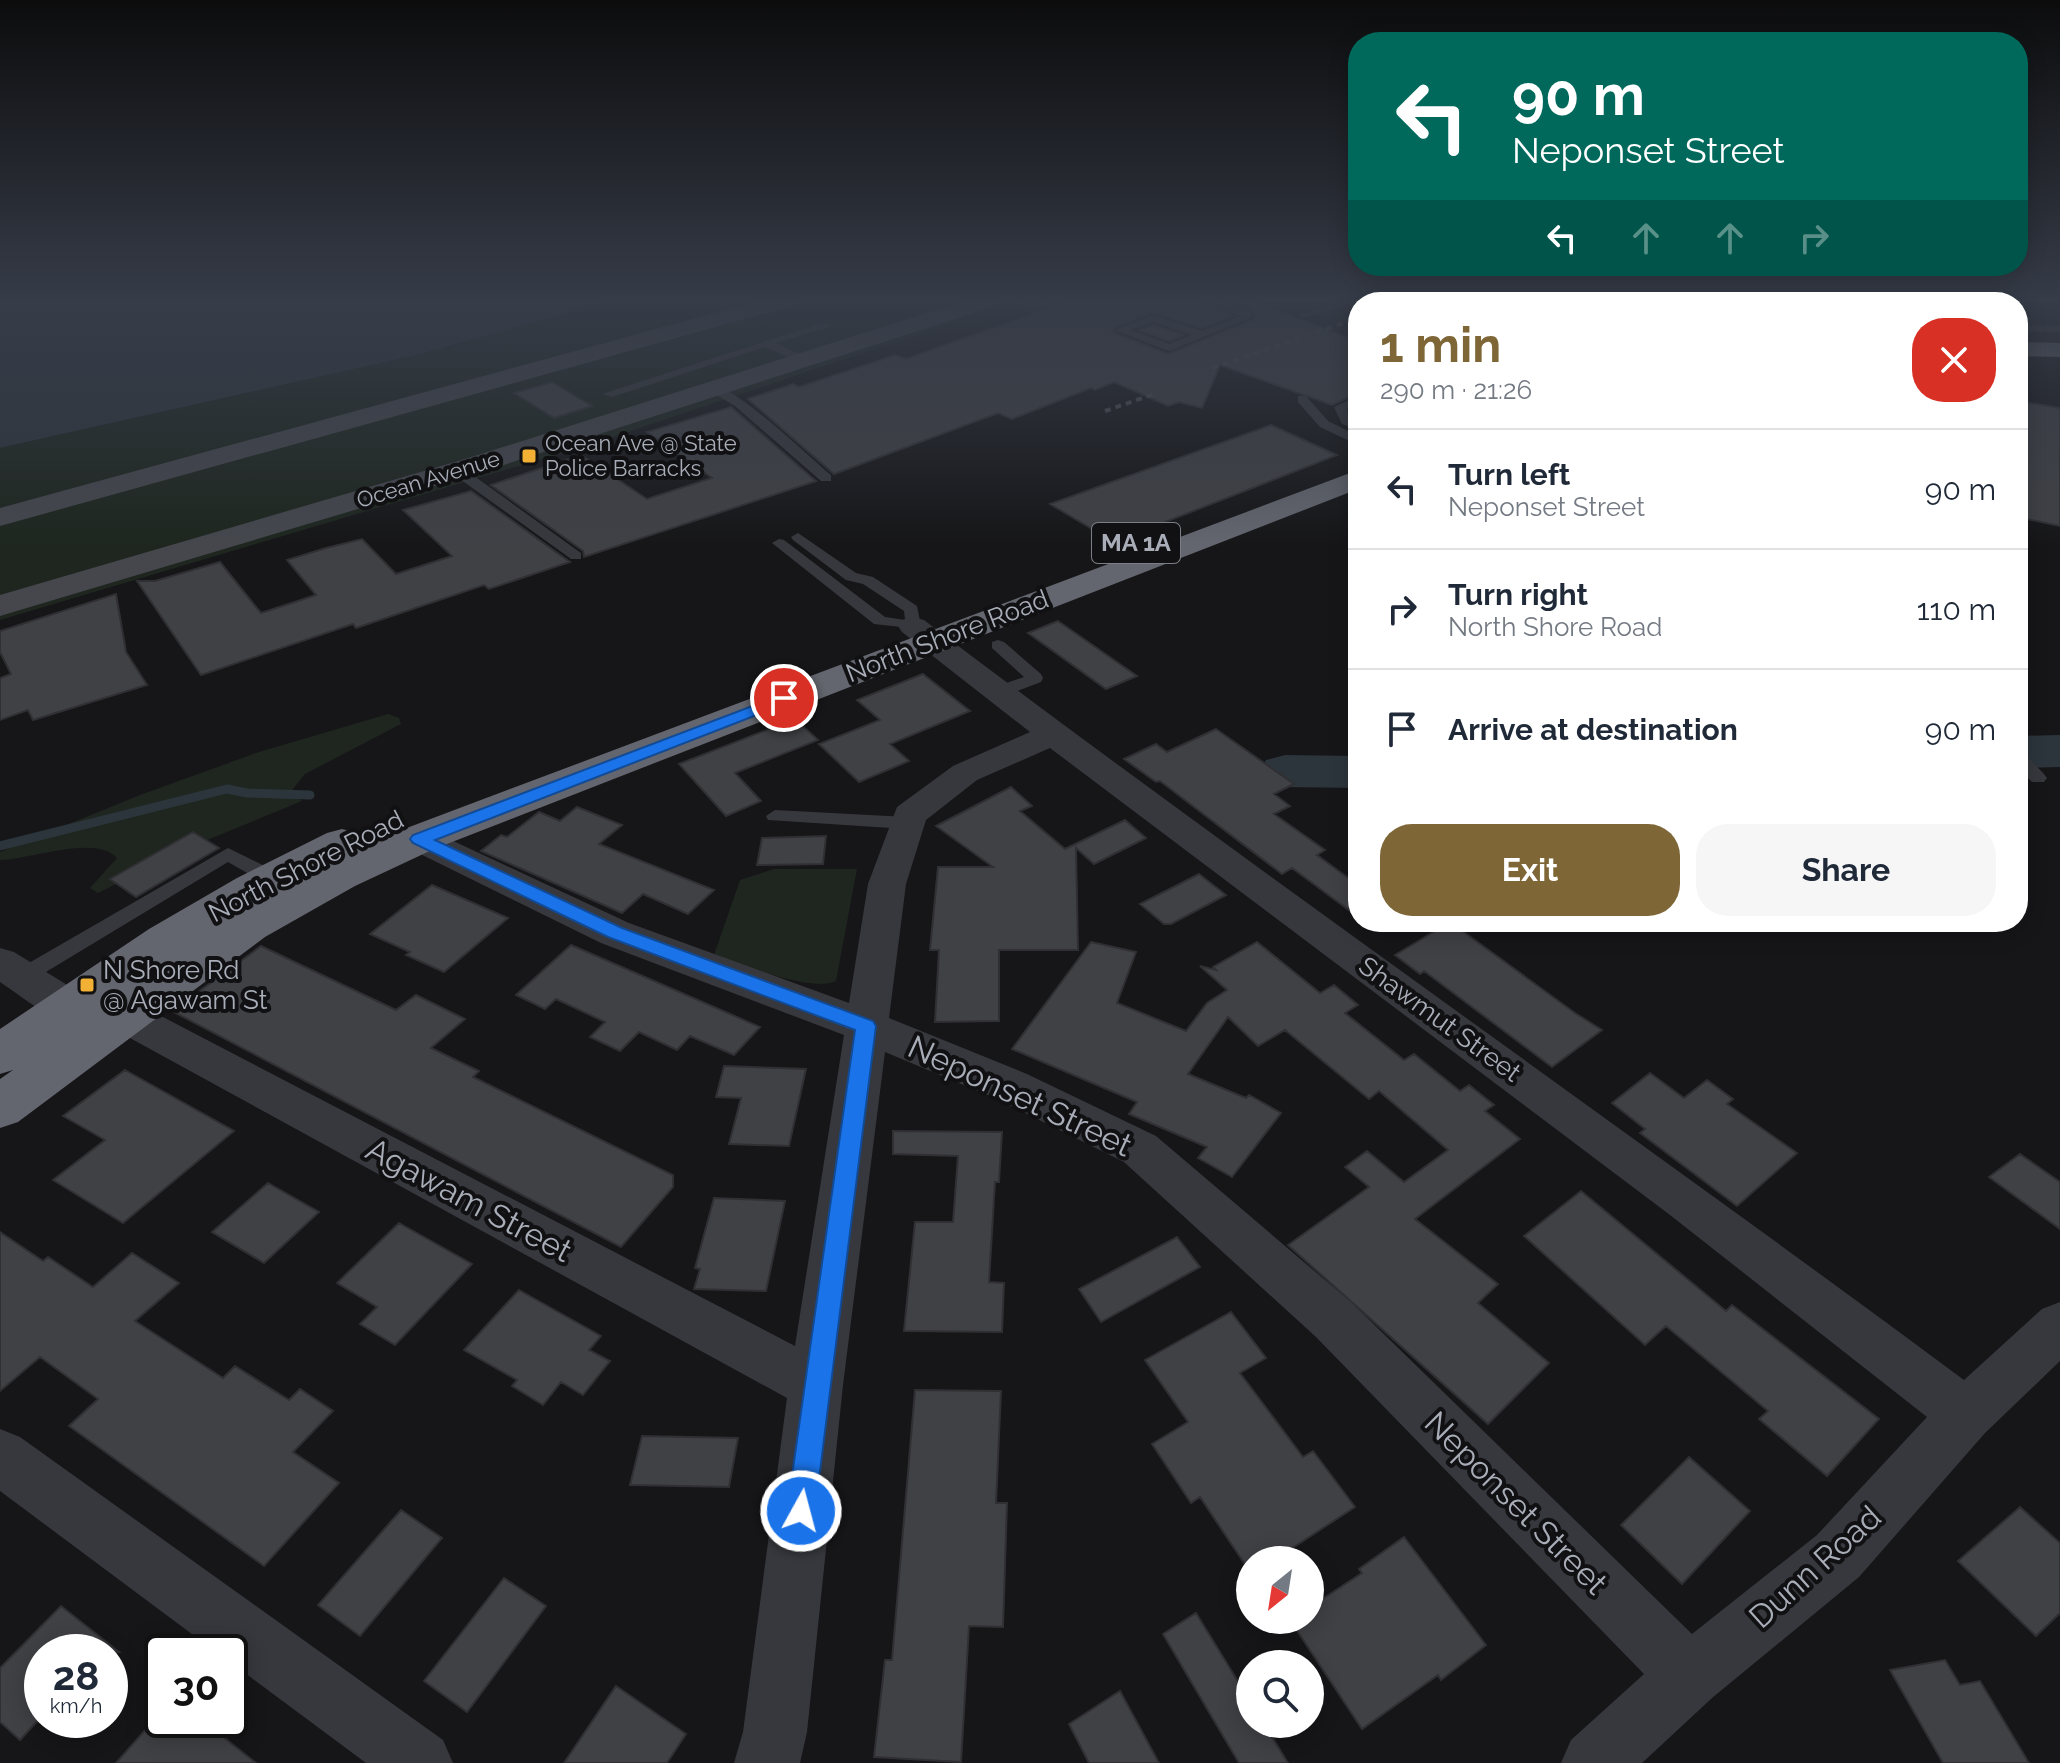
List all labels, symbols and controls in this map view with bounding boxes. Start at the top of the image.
text: 90 m [1512,62,1645,128]
icon: left [1380,64,1484,168]
text: Neponset Street [1512,129,1785,171]
icon: left [1540,216,1584,260]
icon: ahead [1624,216,1668,260]
icon: ahead [1708,216,1752,260]
icon: right [1792,216,1836,260]
text: 1 min [1380,317,1501,373]
button: close [1912,318,1996,402]
text: 290 m · 21:26 [1380,375,1532,405]
place label: Ocean Ave @ State Police Barracks [545,430,737,481]
street label: Ocean Avenue [353,445,503,513]
marker: Ocean Ave @ State Police Barracks [520,447,538,465]
text: Turn left [1448,457,1570,492]
icon: left [1380,467,1424,511]
text: 90 m [1925,472,1996,507]
text: Neponset Street [1448,492,1645,522]
road number: MA 1A [1092,523,1180,563]
text: Turn right [1448,577,1588,612]
street label: North Shore Road [842,584,1052,688]
icon: right [1380,587,1424,631]
text: 110 m [1917,592,1996,627]
text: North Shore Road [1448,612,1662,642]
pin [750,664,818,732]
icon: arrive [762,676,806,720]
icon: arrive [1380,707,1424,751]
text: Arrive at destination [1448,712,1738,747]
text: 90 m [1925,712,1996,747]
street label: North Shore Road [204,804,408,928]
button: Exit [1380,824,1680,916]
button: Share [1696,824,1996,916]
street label: Shawmut Street [1353,950,1527,1088]
place label: N Shore Rd @ Agawam St [103,955,268,1015]
marker: N Shore Rd @ Agawam St [78,976,96,994]
street label: Neponset Street [903,1028,1138,1164]
street label: Agawam Street [360,1130,578,1269]
street label: Neponset Street [1418,1404,1615,1602]
position arrow [759,1469,843,1553]
street label: Dunn Road [1741,1498,1888,1635]
north arrow [1236,1546,1324,1634]
map controls [1236,1546,1324,1738]
speed limit sign: 30 [144,1634,248,1738]
button: search [1236,1650,1324,1738]
text: 28 [53,1652,99,1699]
text: km/h [50,1694,102,1718]

